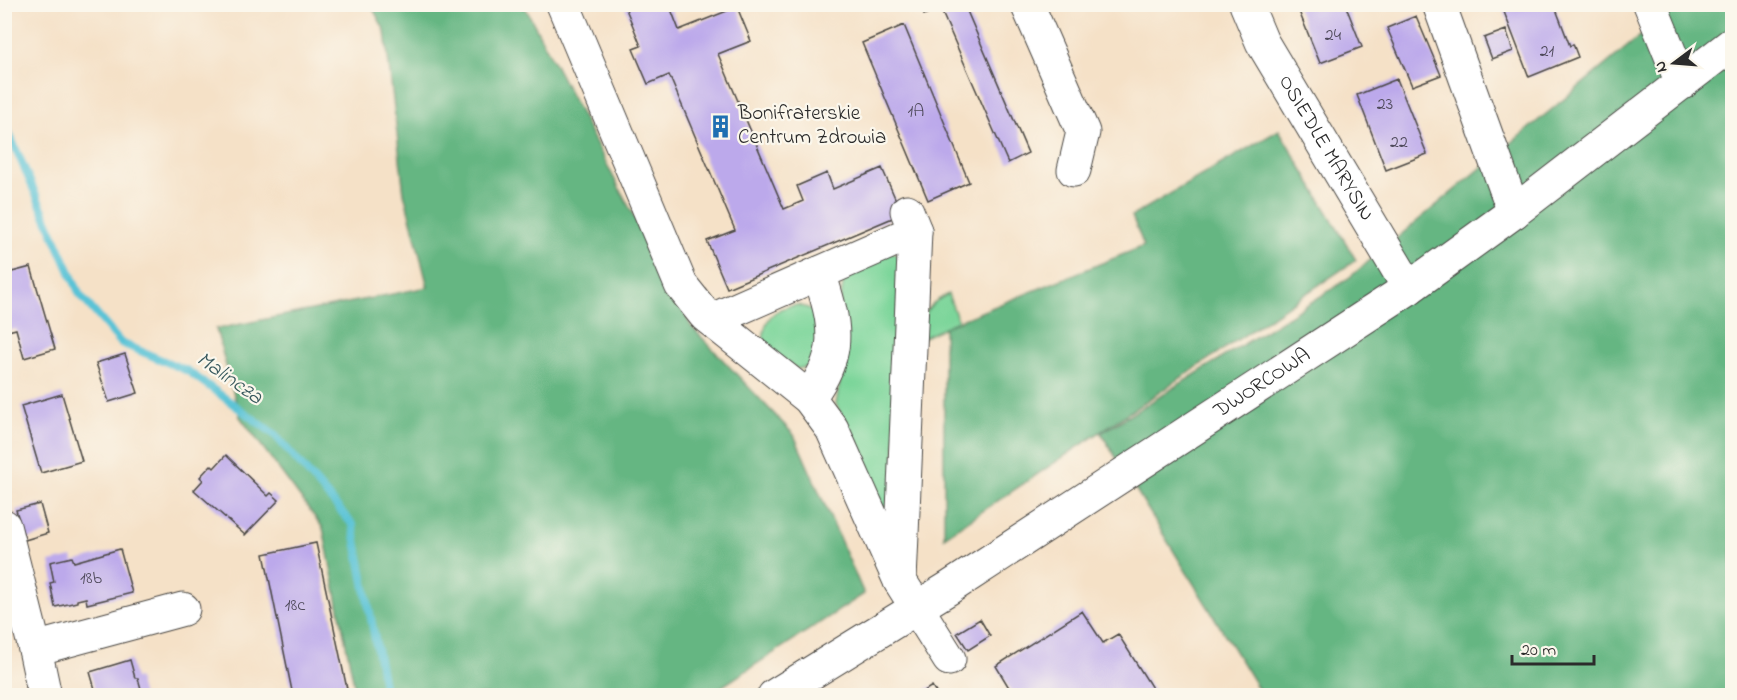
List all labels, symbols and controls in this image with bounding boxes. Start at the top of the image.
house number: 24 [1325,23,1342,49]
north arrow [1644,33,1704,93]
house number: 21 [1540,39,1555,65]
text: N [1648,58,1675,75]
street label: OSIEDLE MARYSIN [1270,69,1381,227]
house number: 23 [1377,92,1393,118]
place label: Bonifraterskie Centrum Zdrowia [737,99,886,153]
house number: 1A [908,99,924,125]
building icon: Bonifraterskie Centrum Zdrowia [707,113,733,139]
house number: 22 [1390,130,1408,156]
street label: DWORCOWA [1207,341,1317,427]
water label: Malincza [189,344,270,414]
house number: 18b [80,566,102,592]
house number: 18c [285,593,305,619]
scale bar [1512,628,1594,666]
text: 20 m [1521,638,1556,664]

